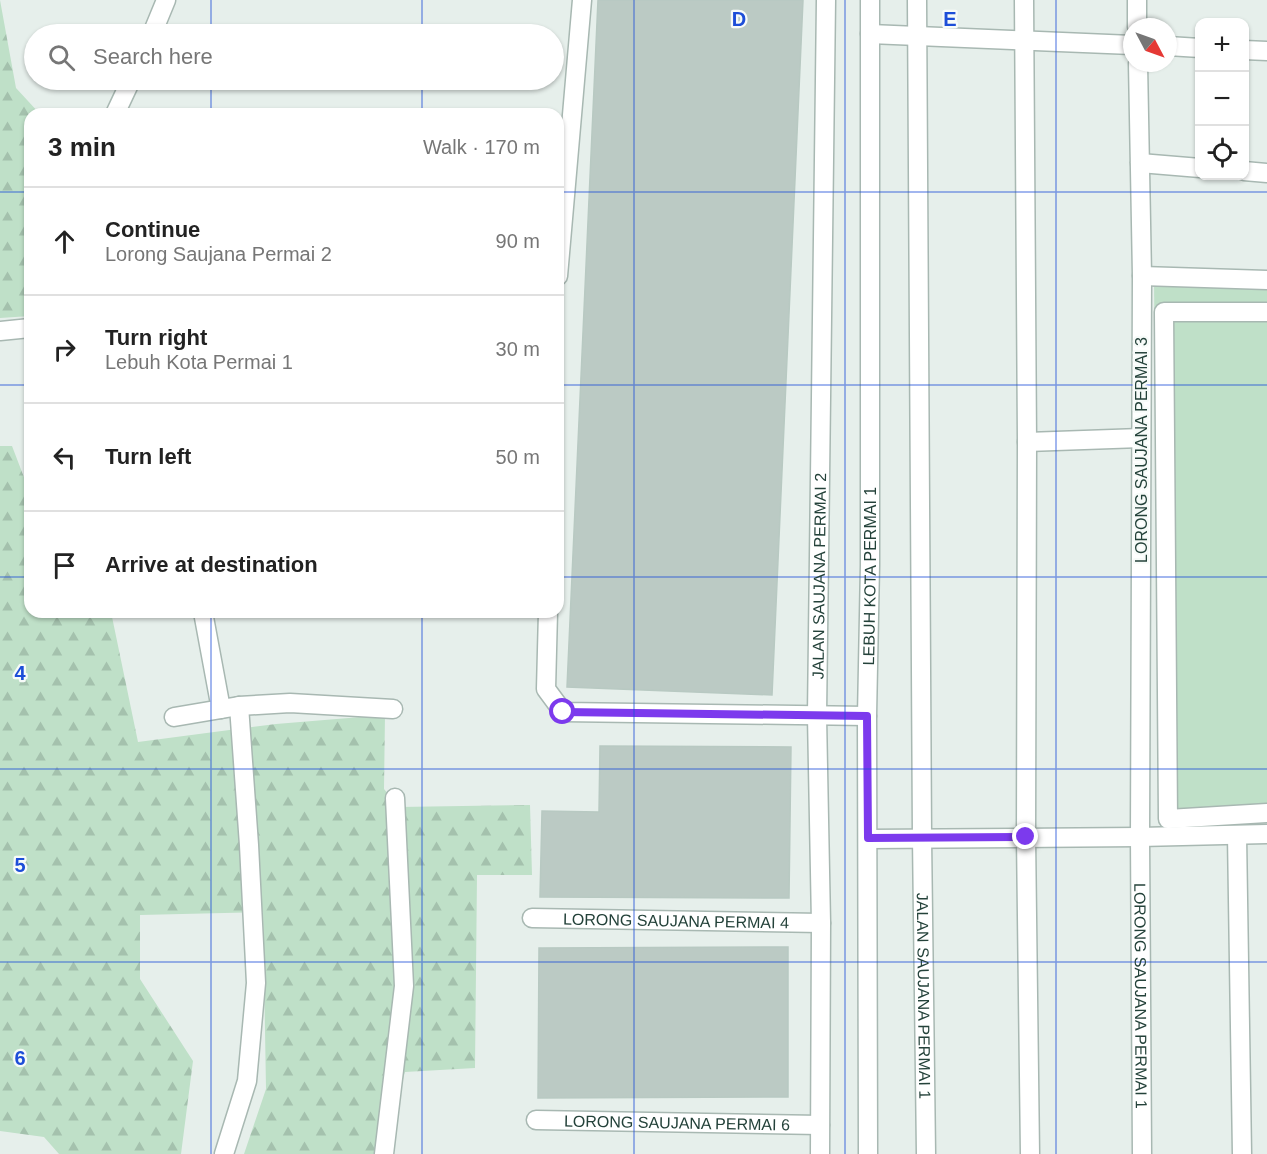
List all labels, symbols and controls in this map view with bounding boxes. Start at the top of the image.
text: D [732,8,746,30]
text: E [943,8,957,30]
north arrow [1123,18,1177,72]
map controls [1195,18,1249,180]
button: + [1195,18,1249,72]
search box [24,24,564,90]
icon: search [45,41,78,74]
text: Search here [93,44,213,69]
button: − [1195,72,1249,126]
button: locate [1195,126,1249,180]
text: 3 min [48,132,116,162]
text: Walk · 170 m [423,136,540,158]
text: Continue [105,217,200,242]
icon: ahead [48,225,81,258]
text: 90 m [496,230,540,252]
text: Lorong Saujana Permai 2 [105,243,332,265]
text: Turn right [105,325,207,350]
icon: right [48,333,81,366]
street label: LORONG SAUJANA PERMAI 3 [1133,337,1150,563]
text: 30 m [496,338,540,360]
text: Lebuh Kota Permai 1 [105,351,293,373]
icon: left [48,441,81,474]
text: Turn left [105,444,191,469]
text: 50 m [496,446,540,468]
street label: JALAN SAUJANA PERMAI 2 [809,473,829,679]
street label: LEBUH KOTA PERMAI 1 [860,487,879,665]
icon: arrive [48,549,81,582]
text: Arrive at destination [105,552,318,577]
text: 4 [14,662,26,684]
route start [549,698,575,724]
route end [1012,823,1038,849]
text: 5 [14,854,26,876]
street label: LORONG SAUJANA PERMAI 1 [1131,883,1150,1109]
street label: JALAN SAUJANA PERMAI 1 [914,893,933,1099]
street label: LORONG SAUJANA PERMAI 4 [563,911,789,931]
text: 6 [14,1047,26,1069]
street label: LORONG SAUJANA PERMAI 6 [564,1112,790,1133]

